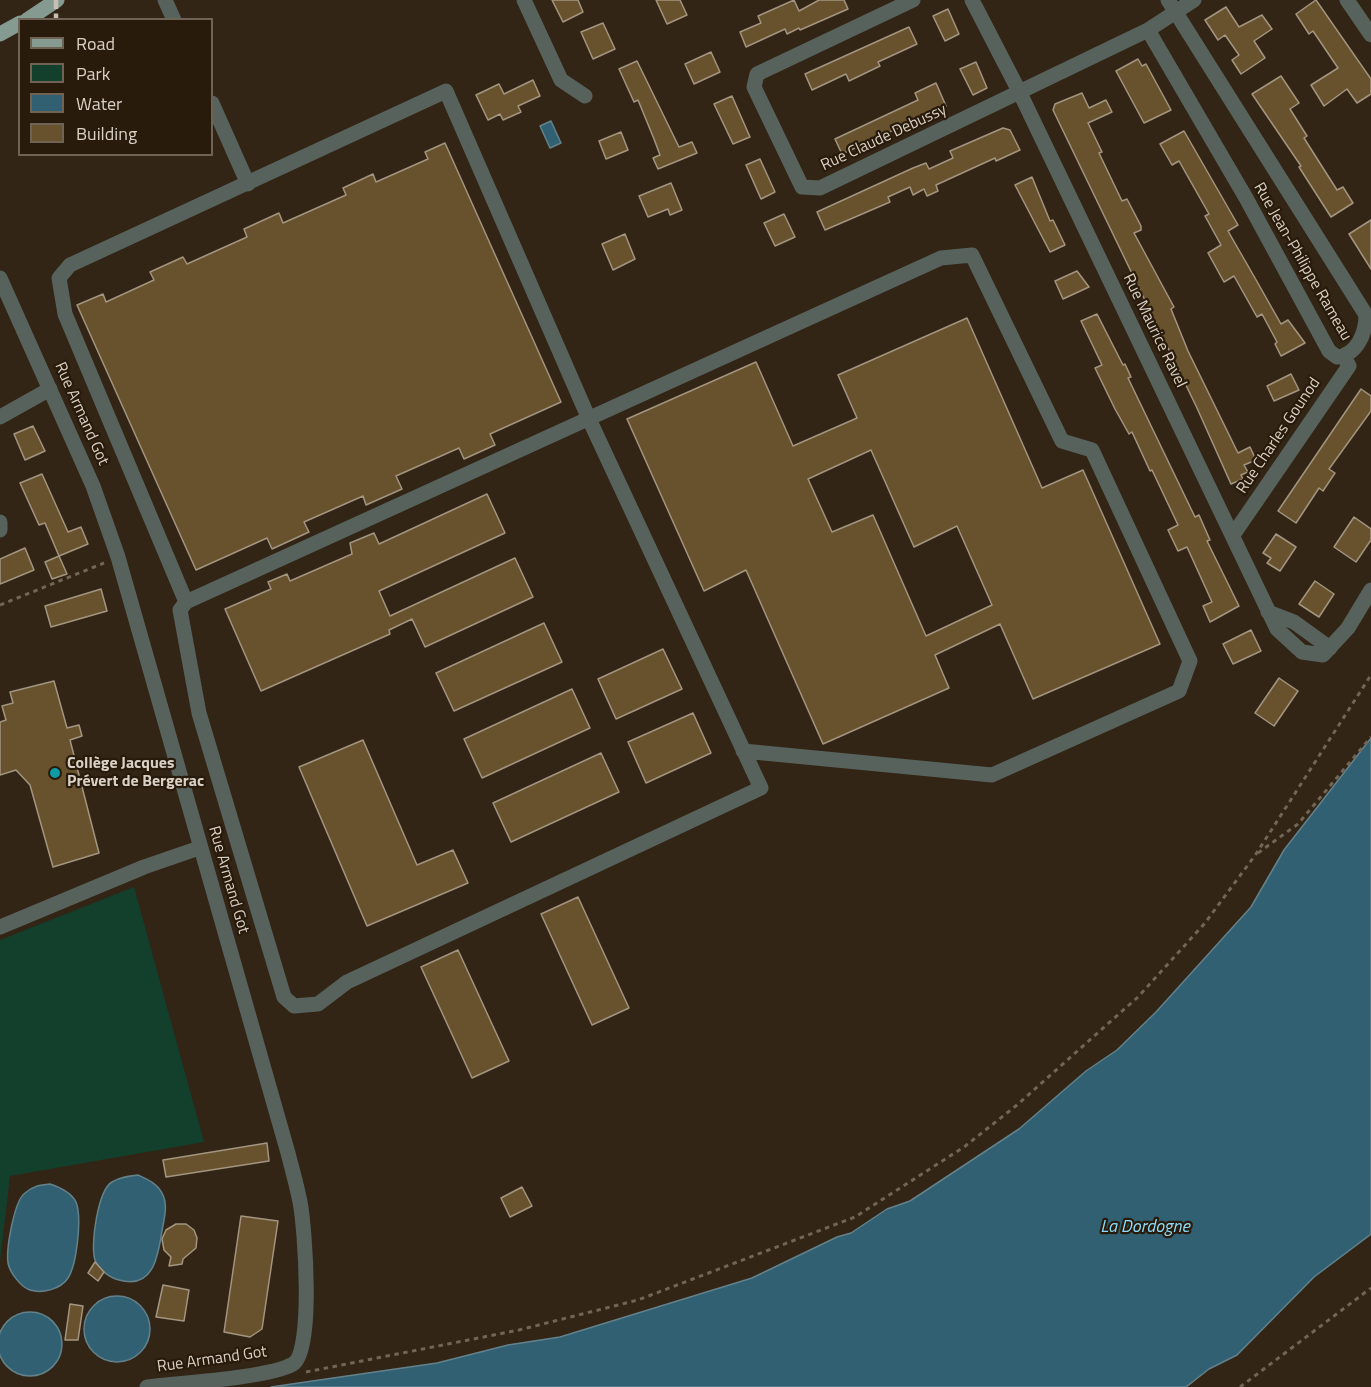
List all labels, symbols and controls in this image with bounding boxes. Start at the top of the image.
legend [18,18,213,156]
text: Road [76,30,115,57]
text: Park [76,60,110,87]
text: Water [76,90,122,117]
street label: Rue Claude Debussy [818,100,950,176]
text: Building [76,120,137,147]
street label: Rue Jean-Philippe Rameau [1249,180,1355,344]
street label: Rue Maurice Ravel [1118,271,1190,391]
street label: Rue Armand Got [50,359,112,469]
street label: Rue Charles Gounod [1233,374,1325,498]
place label: Collège Jacques Prévert de Bergerac [67,754,204,792]
marker: Collège Jacques Prévert de Bergerac [48,766,62,780]
street label: Rue Armand Got [204,824,252,936]
water label: La Dordogne [1100,1217,1190,1239]
street label: Rue Armand Got [156,1343,268,1377]

